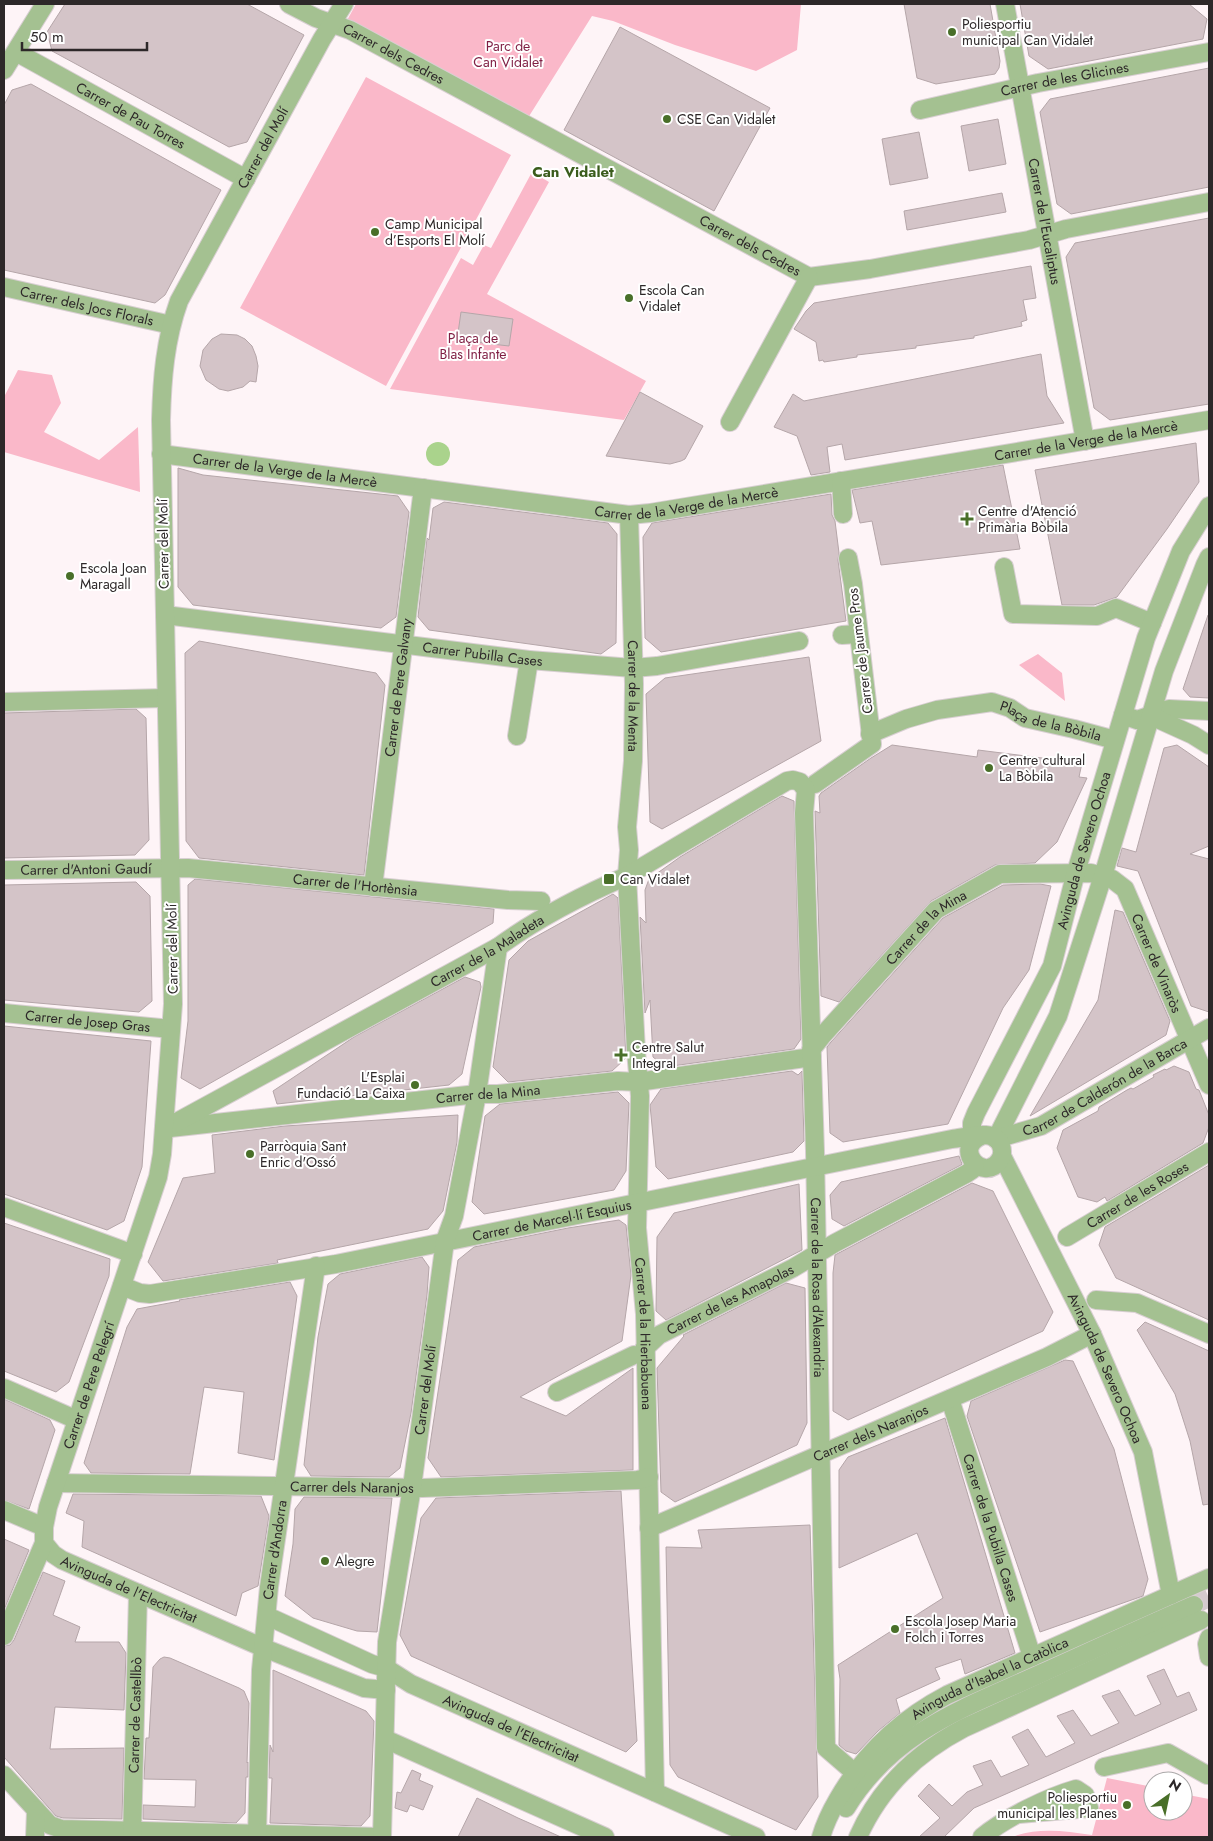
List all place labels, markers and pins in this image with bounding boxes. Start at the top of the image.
place label: Poliesportiu municipal Can Vidalet [962,14,1094,50]
marker: Poliesportiu municipal Can Vidalet [946,26,958,38]
place label: CSE Can Vidalet [677,109,776,129]
marker: CSE Can Vidalet [661,113,673,125]
place label: Camp Municipal d’Esports El Molí [385,214,486,250]
marker: Camp Municipal d’Esports El Molí [369,226,381,238]
place label: Escola Can Vidalet [639,280,705,316]
marker: Escola Can Vidalet [623,292,635,304]
place label: Centre d'Atenció Primària Bòbila [978,501,1077,537]
marker: Centre d'Atenció Primària Bòbila [960,512,974,526]
place label: Escola Joan Maragall [80,558,147,594]
marker: Escola Joan Maragall [64,570,76,582]
place label: Centre cultural La Bòbila [999,750,1085,786]
marker: Centre cultural La Bòbila [983,762,995,774]
place label: Can Vidalet [620,869,690,889]
marker: Can Vidalet [602,872,616,886]
place label: Centre Salut Integral [632,1037,704,1073]
marker: Centre Salut Integral [614,1048,628,1062]
place label: L'Esplai Fundació La Caixa [297,1067,405,1103]
marker: L'Esplai Fundació La Caixa [409,1079,421,1091]
place label: Parròquia Sant Enric d'Ossó [260,1136,347,1172]
marker: Parròquia Sant Enric d'Ossó [244,1148,256,1160]
place label: Alegre [335,1551,374,1571]
marker: Alegre [319,1555,331,1567]
place label: Escola Josep Maria Folch i Torres [905,1611,1016,1647]
marker: Escola Josep Maria Folch i Torres [889,1623,901,1635]
place label: Poliesportiu municipal les Planes [997,1787,1117,1823]
marker: Poliesportiu municipal les Planes [1121,1799,1133,1811]

